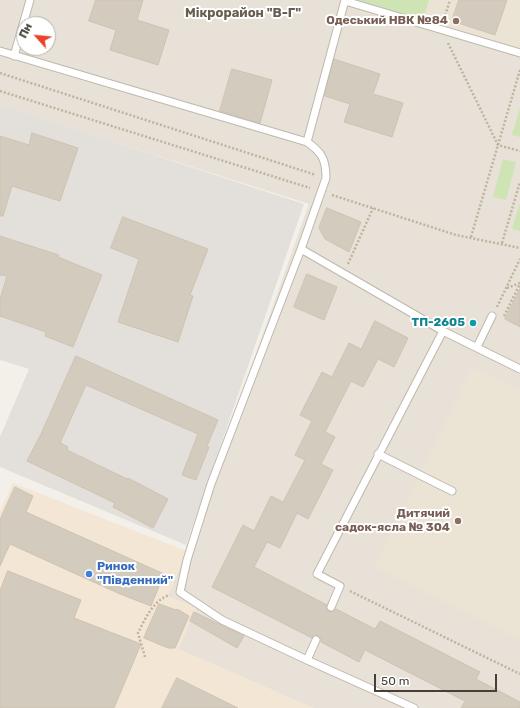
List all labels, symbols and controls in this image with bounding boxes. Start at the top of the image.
district label: Мікрорайон "В-Г" [185,5,301,21]
place label: Одеський НВК №84 [326,14,448,28]
north arrow [16,16,56,56]
marker: Одеський НВК №84 [451,16,461,26]
text: Пн [17,21,35,41]
place label: ТП-2605 [412,316,465,330]
marker: ТП-2605 [468,318,478,328]
place label: Дитячий садок-ясла № 304 [335,507,450,535]
marker: Дитячий садок-ясла № 304 [453,516,463,526]
place label: Ринок "Південний" [97,560,173,588]
marker: Ринок "Південний" [84,569,94,579]
scale bar [376,666,499,692]
text: 50 m [381,674,409,688]

